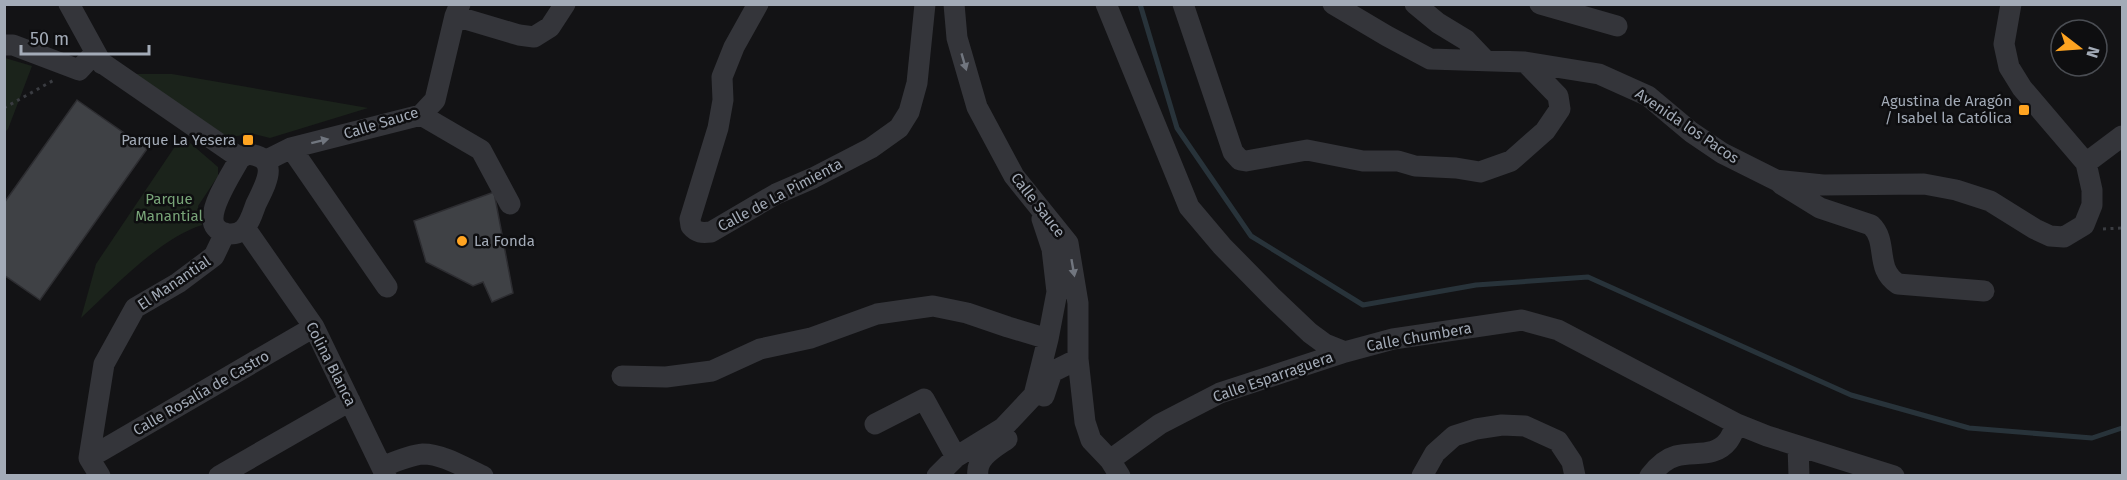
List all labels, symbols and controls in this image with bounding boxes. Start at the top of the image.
scale bar [21,18,148,56]
north arrow [2049,18,2109,78]
text: 50 m [30,28,69,50]
text: N [2082,44,2104,60]
one-way arrow [960,53,969,71]
street label: Avenida los Pacos [1632,85,1742,167]
place label: Agustina de Aragón / Isabel la Católica [1881,92,2012,127]
street label: Calle Sauce [341,103,421,143]
marker: Agustina de Aragón / Isabel la Católica [2017,103,2031,117]
place label: Parque La Yesera [121,131,236,149]
marker: Parque La Yesera [241,133,255,147]
one-way arrow [311,136,329,145]
street label: Calle de La Pimienta [715,155,845,235]
street label: Calle Sauce [1007,169,1069,241]
park label: Parque Manantial [135,190,203,225]
place label: La Fonda [474,232,535,250]
marker: La Fonda [455,234,469,248]
street label: El Manantial [134,252,214,314]
one-way arrow [1068,259,1077,278]
street label: Colina Blanca [302,319,360,409]
street label: Calle Chumbera [1365,319,1473,355]
street label: Calle Rosalía de Castro [130,347,272,439]
street label: Calle Esparraguera [1210,348,1336,406]

